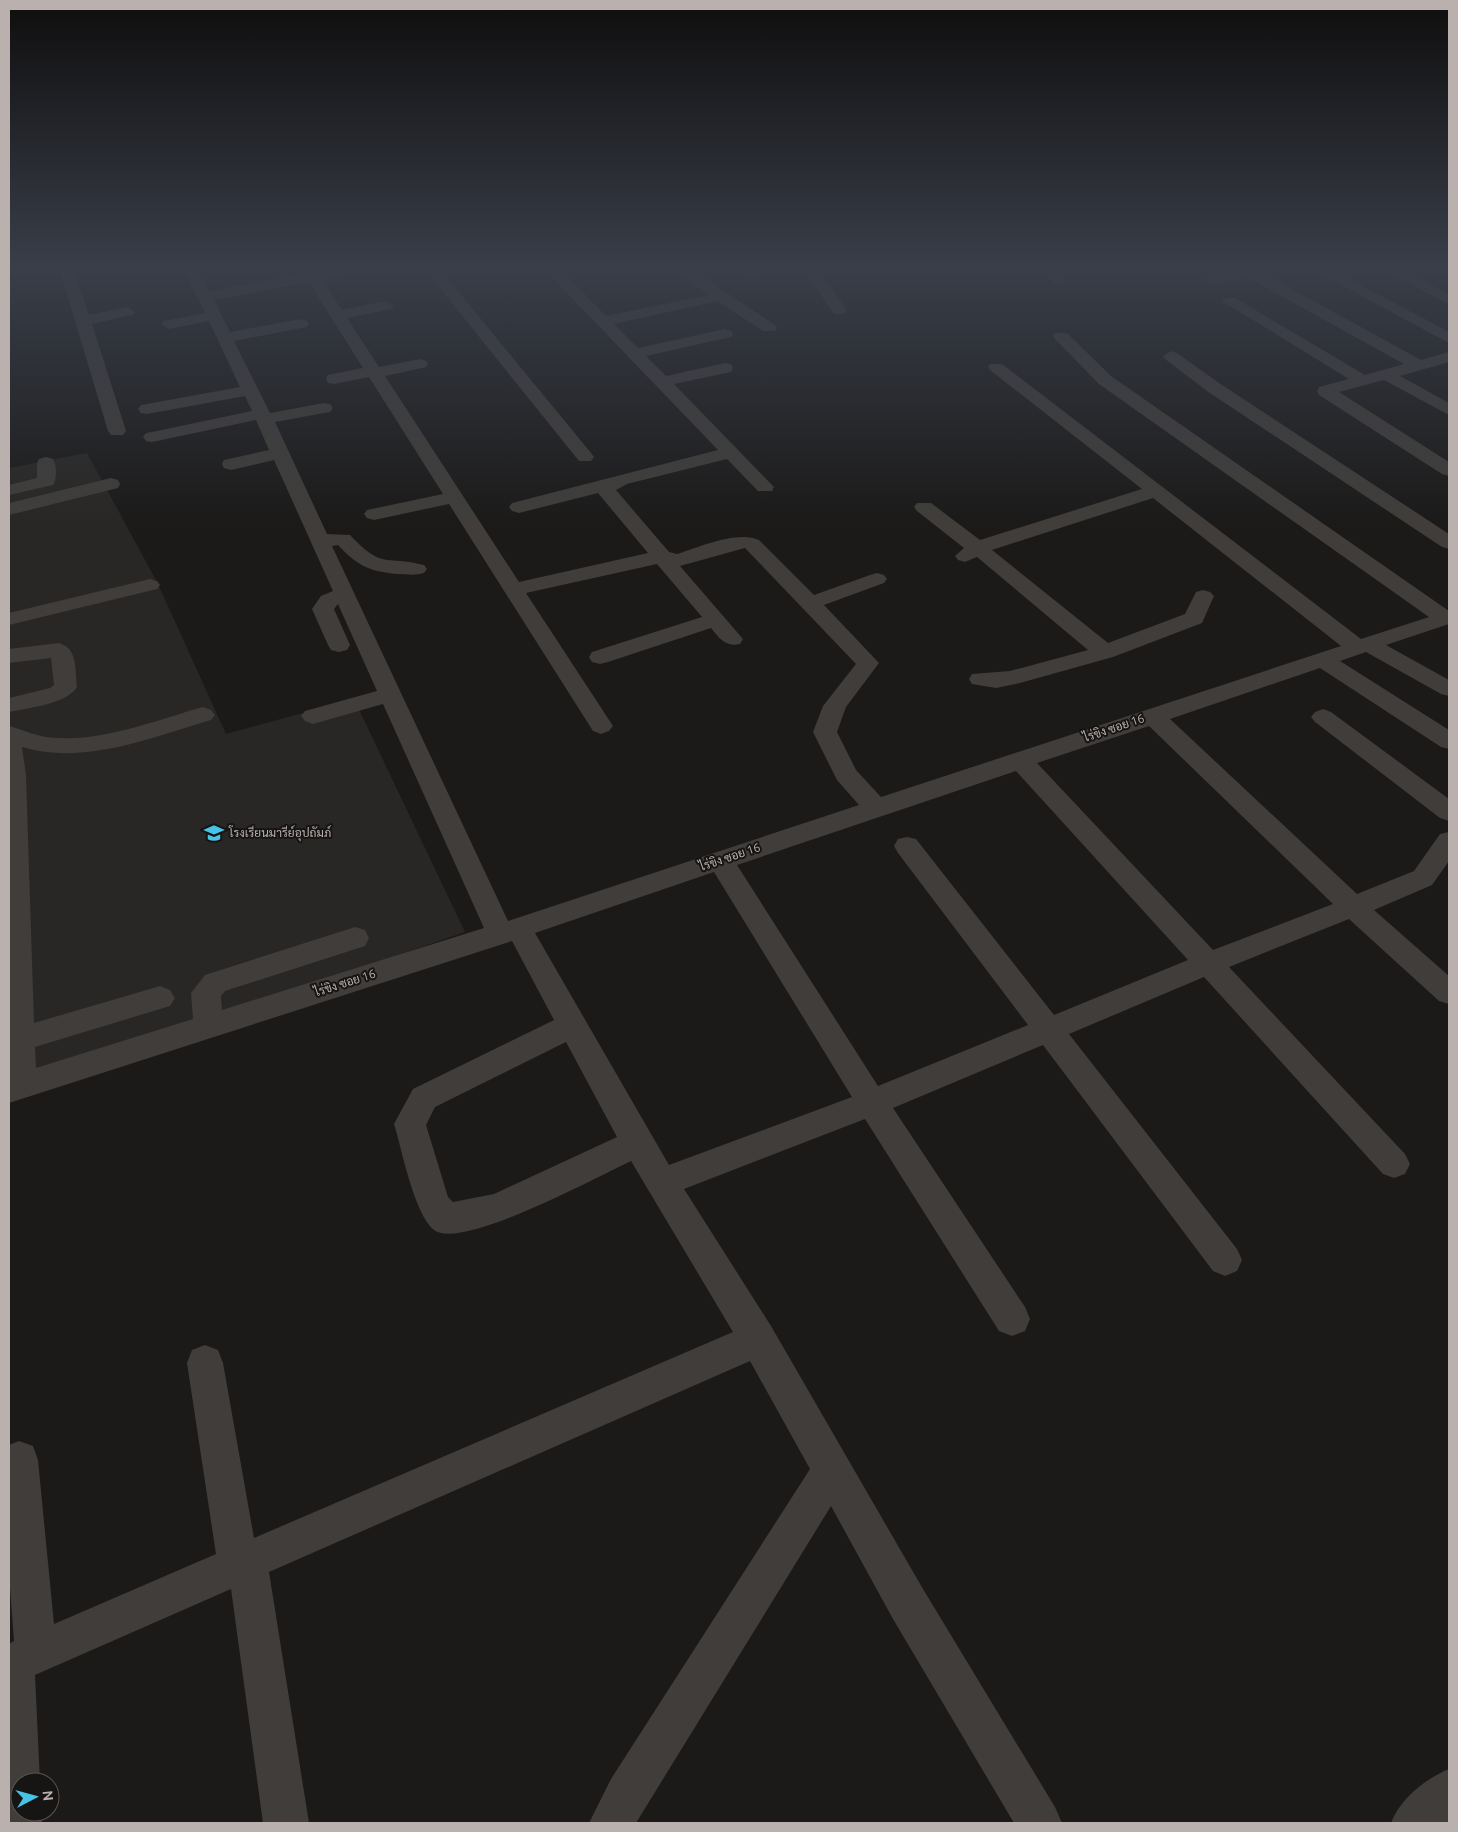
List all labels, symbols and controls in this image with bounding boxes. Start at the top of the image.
street label: ไร่ขิง ซอย 16 [1080,710,1146,744]
school or university icon: โรงเรียนมารีย์อุปถัมภ์ [203,822,225,844]
place label: โรงเรียนมารีย์อุปถัมภ์ [228,825,331,842]
street label: ไร่ขิง ซอย 16 [696,839,762,873]
street label: ไร่ขิง ซอย 16 [311,966,377,999]
north arrow [10,1772,60,1822]
text: N [39,1790,56,1802]

